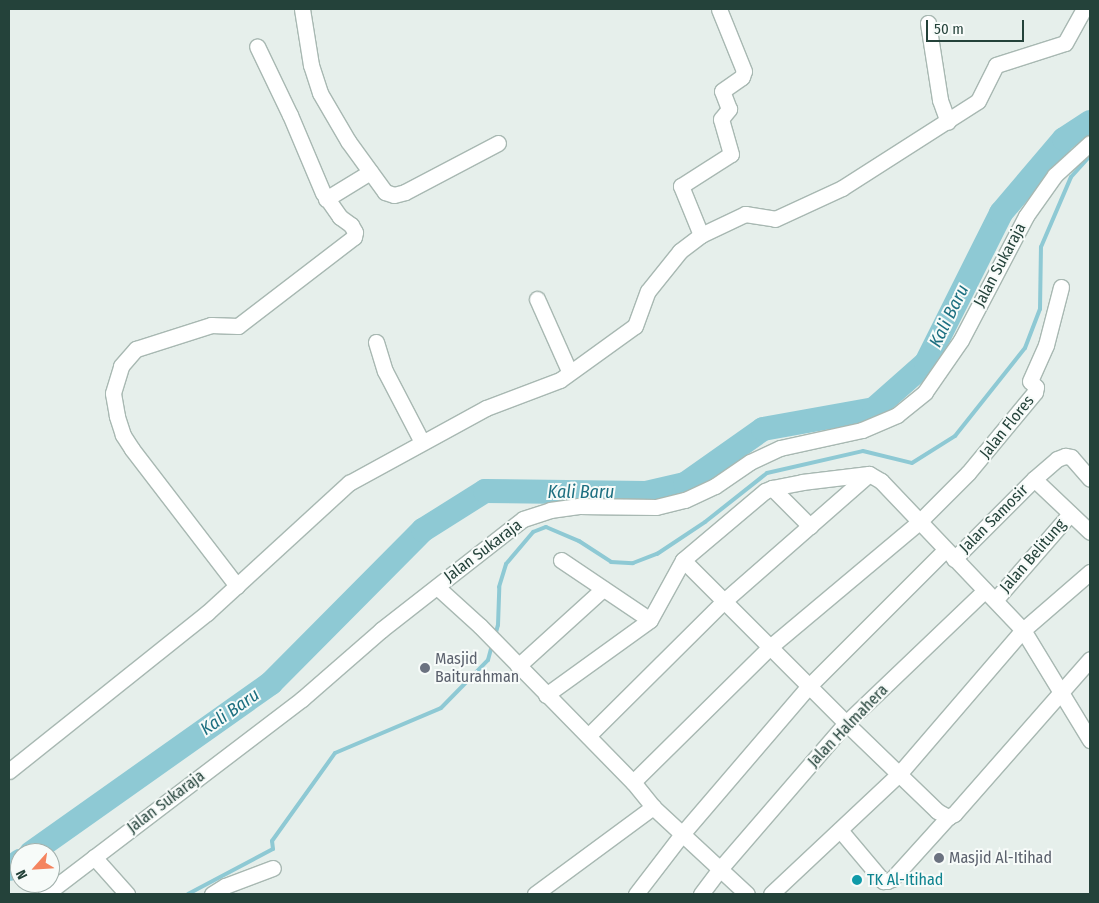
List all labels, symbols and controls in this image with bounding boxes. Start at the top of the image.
scale bar [929,10,1026,42]
text: 50 m [934,20,964,38]
street label: Jalan Sukaraja [970,220,1030,310]
water label: Kali Baru [925,281,973,351]
street label: Jalan Flores [976,392,1038,462]
water label: Kali Baru [548,481,614,503]
street label: Jalan Samosir [956,481,1032,557]
street label: Jalan Belitung [996,515,1070,597]
street label: Jalan Sukaraja [440,516,526,586]
place label: Masjid Baiturahman [435,649,519,687]
marker: Masjid Baiturahman [419,662,431,674]
street label: Jalan Halmahera [804,681,892,771]
water label: Kali Baru [196,684,264,740]
street label: Jalan Sukaraja [123,767,209,837]
north arrow [10,843,60,893]
place label: Masjid Al-Itihad [949,848,1052,868]
marker: Masjid Al-Itihad [933,852,945,864]
text: N [12,867,31,882]
place label: TK Al-Itihad [867,870,943,890]
marker: TK Al-Itihad [851,874,863,886]

